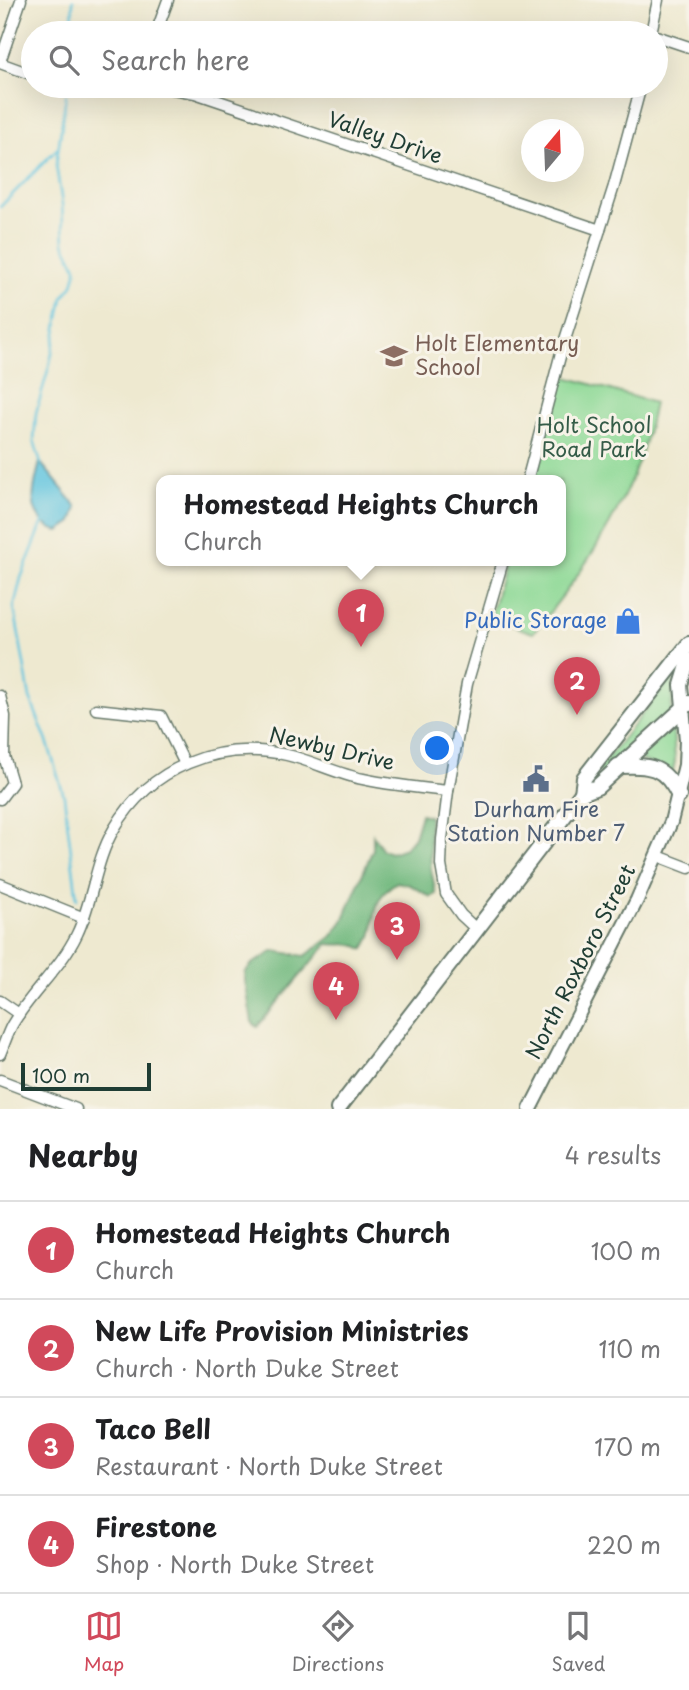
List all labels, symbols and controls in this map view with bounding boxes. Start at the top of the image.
search box [21,21,668,98]
text: Search here [101,40,250,79]
icon: search [45,41,83,79]
street label: Valley Drive [324,102,447,171]
north arrow [521,119,584,182]
place label: Holt Elementary School [415,326,579,382]
school or university icon: Holt Elementary School [379,341,409,371]
park label: Holt School Road Park [537,408,652,464]
popup [156,475,566,566]
text: Homestead Heights Church [183,484,539,523]
text: Church [183,523,262,558]
pin: 1 [338,589,384,647]
place label: Public Storage [464,603,607,635]
shop icon: Public Storage [613,606,643,636]
pin: 2 [554,657,600,715]
street label: Newby Drive [267,717,398,777]
your location [420,731,454,765]
public building icon: Durham Fire Station Number 7 [521,764,551,794]
place label: Durham Fire Station Number 7 [447,792,625,848]
street label: North Roxboro Street [516,858,642,1064]
pin: 3 [374,902,420,960]
pin: 4 [313,962,359,1020]
scale bar [21,1060,150,1092]
text: 100 m [32,1061,90,1089]
text: Nearby [28,1132,138,1177]
text: 4 results [565,1137,661,1172]
text: Homestead Heights Church [95,1213,450,1252]
text: 1 [46,1233,57,1268]
text: 100 m [591,1233,661,1268]
text: Church [95,1252,174,1287]
text: New Life Provision Ministries [95,1311,469,1350]
text: 2 [43,1331,59,1366]
text: 110 m [599,1331,661,1366]
text: Church · North Duke Street [95,1350,399,1385]
text: Taco Bell [95,1409,211,1448]
text: 3 [43,1429,59,1464]
text: 170 m [594,1429,661,1464]
text: Restaurant · North Duke Street [95,1448,443,1483]
text: Firestone [95,1507,217,1546]
text: 4 [43,1527,59,1562]
text: 220 m [587,1527,661,1562]
text: Shop · North Duke Street [95,1546,374,1581]
tab: Map [84,1607,124,1677]
tab: Directions [292,1607,384,1677]
tab: Saved [551,1607,605,1677]

